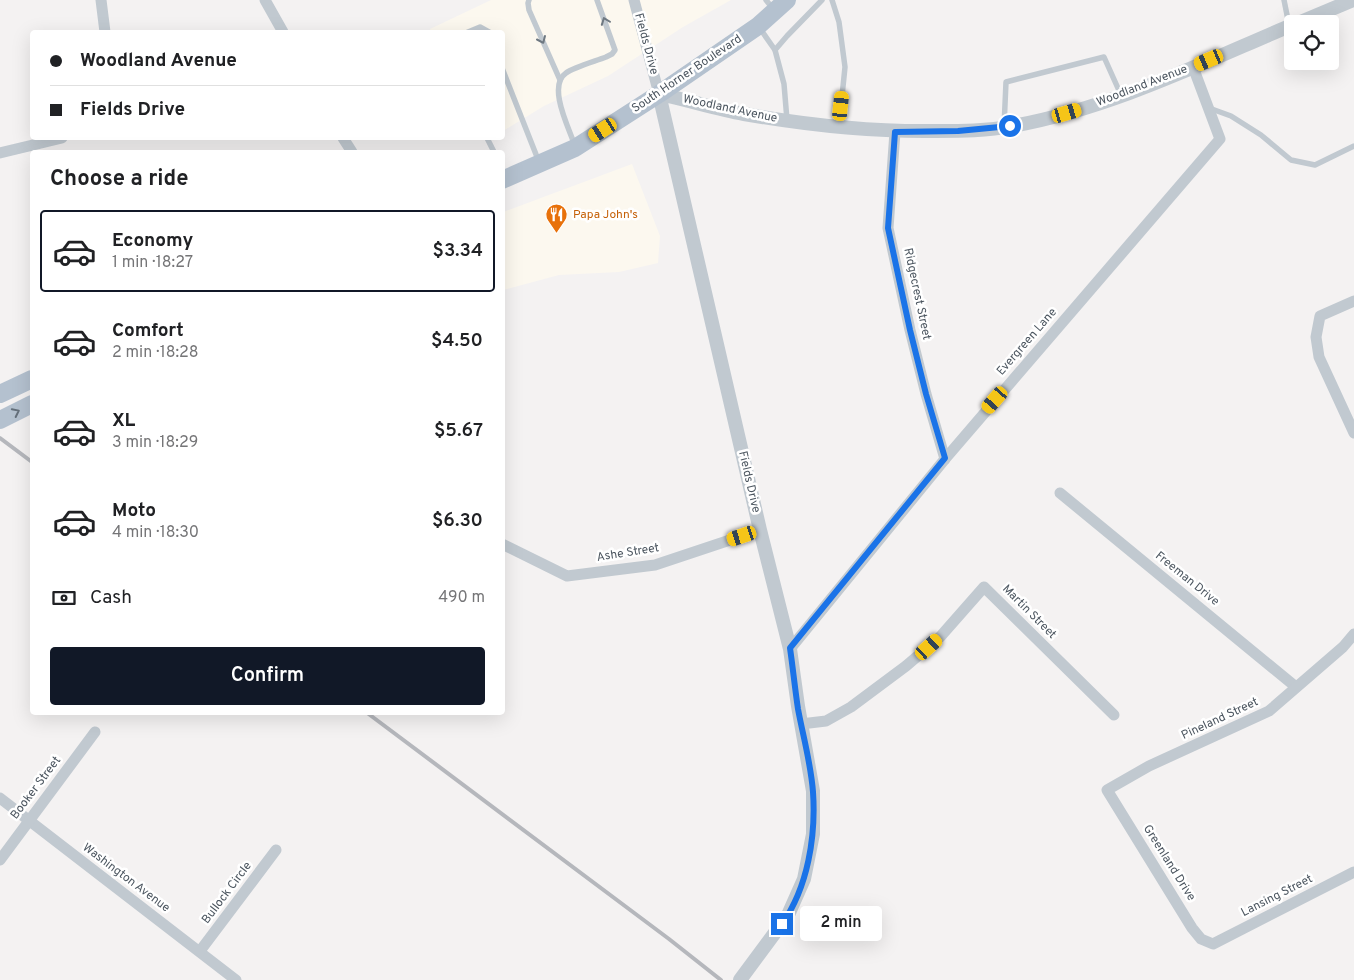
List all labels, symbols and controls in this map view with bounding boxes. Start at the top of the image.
street label: Fields Drive [630,11,662,77]
map controls [1284,15,1339,70]
button: locate [1284,15,1339,70]
one-way arrow [601,17,611,25]
street label: South Horner Boulevard [629,31,745,117]
one-way arrow [536,35,547,44]
car [1192,47,1225,73]
text: Woodland Avenue [80,49,237,73]
street label: Woodland Avenue [1094,61,1190,111]
car [831,90,850,122]
street label: Woodland Avenue [681,91,779,127]
text: Fields Drive [80,98,185,122]
car [1050,102,1083,124]
route start [999,115,1021,137]
car [586,116,619,144]
text: Choose a ride [50,166,188,193]
restaurant icon: Papa John's [545,203,569,234]
place label: Papa John's [573,207,638,223]
icon: car [52,229,97,274]
text: Economy [112,229,193,253]
text: $3.34 [433,239,483,263]
street label: Ridgecrest Street [899,246,935,342]
text: 1 min · 18:27 [112,253,193,273]
street label: Evergreen Lane [993,305,1061,379]
icon: car [52,319,97,364]
text: Comfort [112,319,184,343]
text: $4.50 [431,329,483,353]
text: 2 min · 18:28 [112,343,199,363]
car [979,384,1010,416]
one-way arrow [11,408,20,418]
icon: car [52,409,97,454]
text: XL [112,409,135,433]
text: $5.67 [434,419,483,443]
text: 3 min · 18:29 [112,433,198,453]
street label: Fields Drive [734,450,764,514]
icon: car [52,499,97,544]
text: Moto [112,499,156,523]
text: $6.30 [432,509,483,533]
text: 4 min · 18:30 [112,523,199,543]
car [725,524,758,548]
street label: Ashe Street [596,540,660,566]
street label: Freeman Drive [1152,548,1222,610]
street label: Martin Street [998,581,1060,643]
icon: cash [50,584,78,612]
text: Cash [90,586,132,610]
text: 490 m [438,588,485,608]
car [912,631,945,663]
button: Confirm [50,647,485,705]
street label: Pineland Street [1179,694,1261,744]
street label: Booker Street [7,753,65,823]
street label: Greenland Drive [1139,822,1199,904]
street label: Washington Avenue [79,840,173,916]
street label: Bullock Circle [198,859,256,927]
street label: Lansing Street [1239,871,1315,921]
callout: 2 min [800,906,882,942]
route end [771,913,793,935]
text: 2 min [820,913,862,933]

